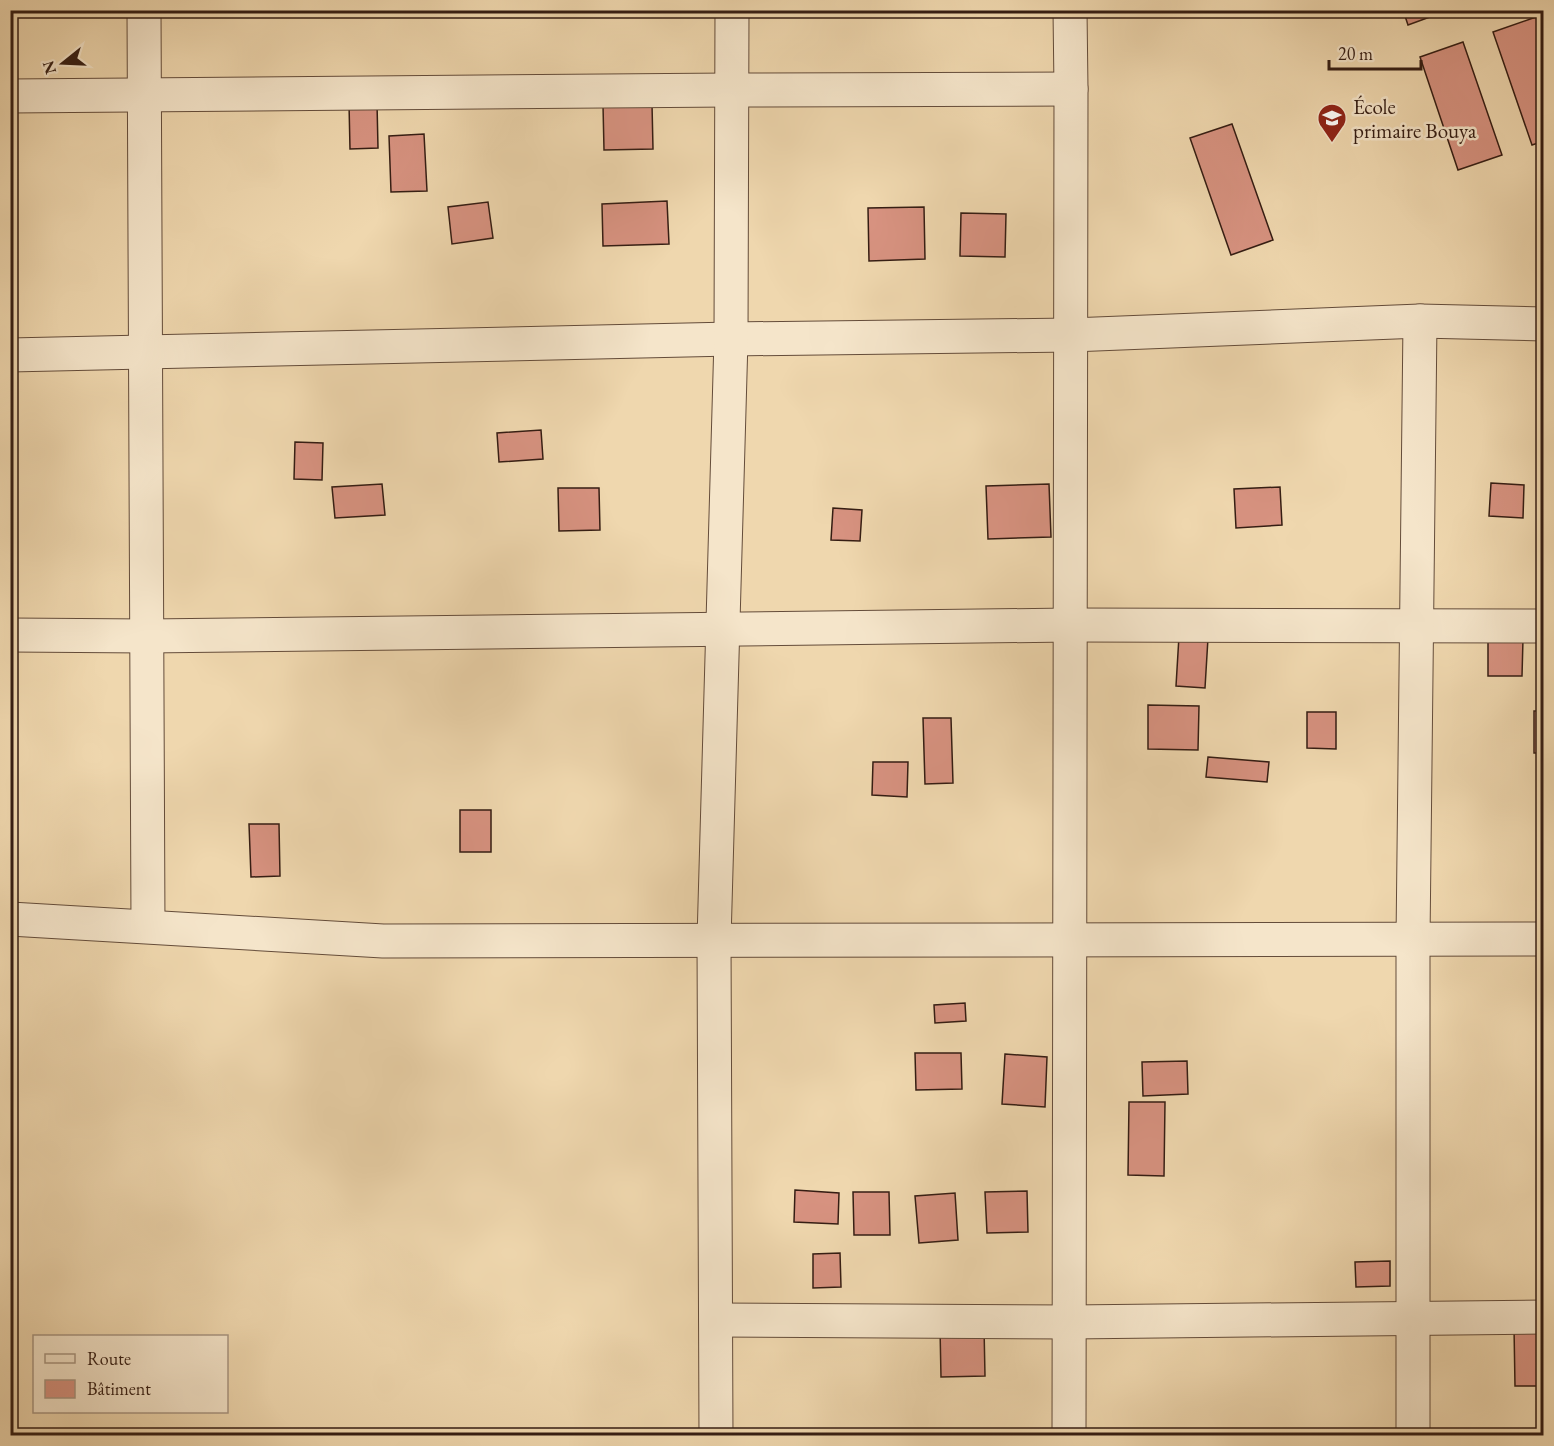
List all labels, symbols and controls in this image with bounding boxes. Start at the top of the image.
north arrow [33,33,93,93]
scale bar [1329,33,1420,71]
text: 20 m [1338,42,1373,65]
text: N [37,58,61,77]
place label: École primaire Bouya [1353,93,1477,144]
school or university icon: École primaire Bouya [1316,102,1348,144]
legend [33,1335,228,1413]
text: Route [87,1347,131,1370]
text: Bâtiment [87,1377,151,1400]

